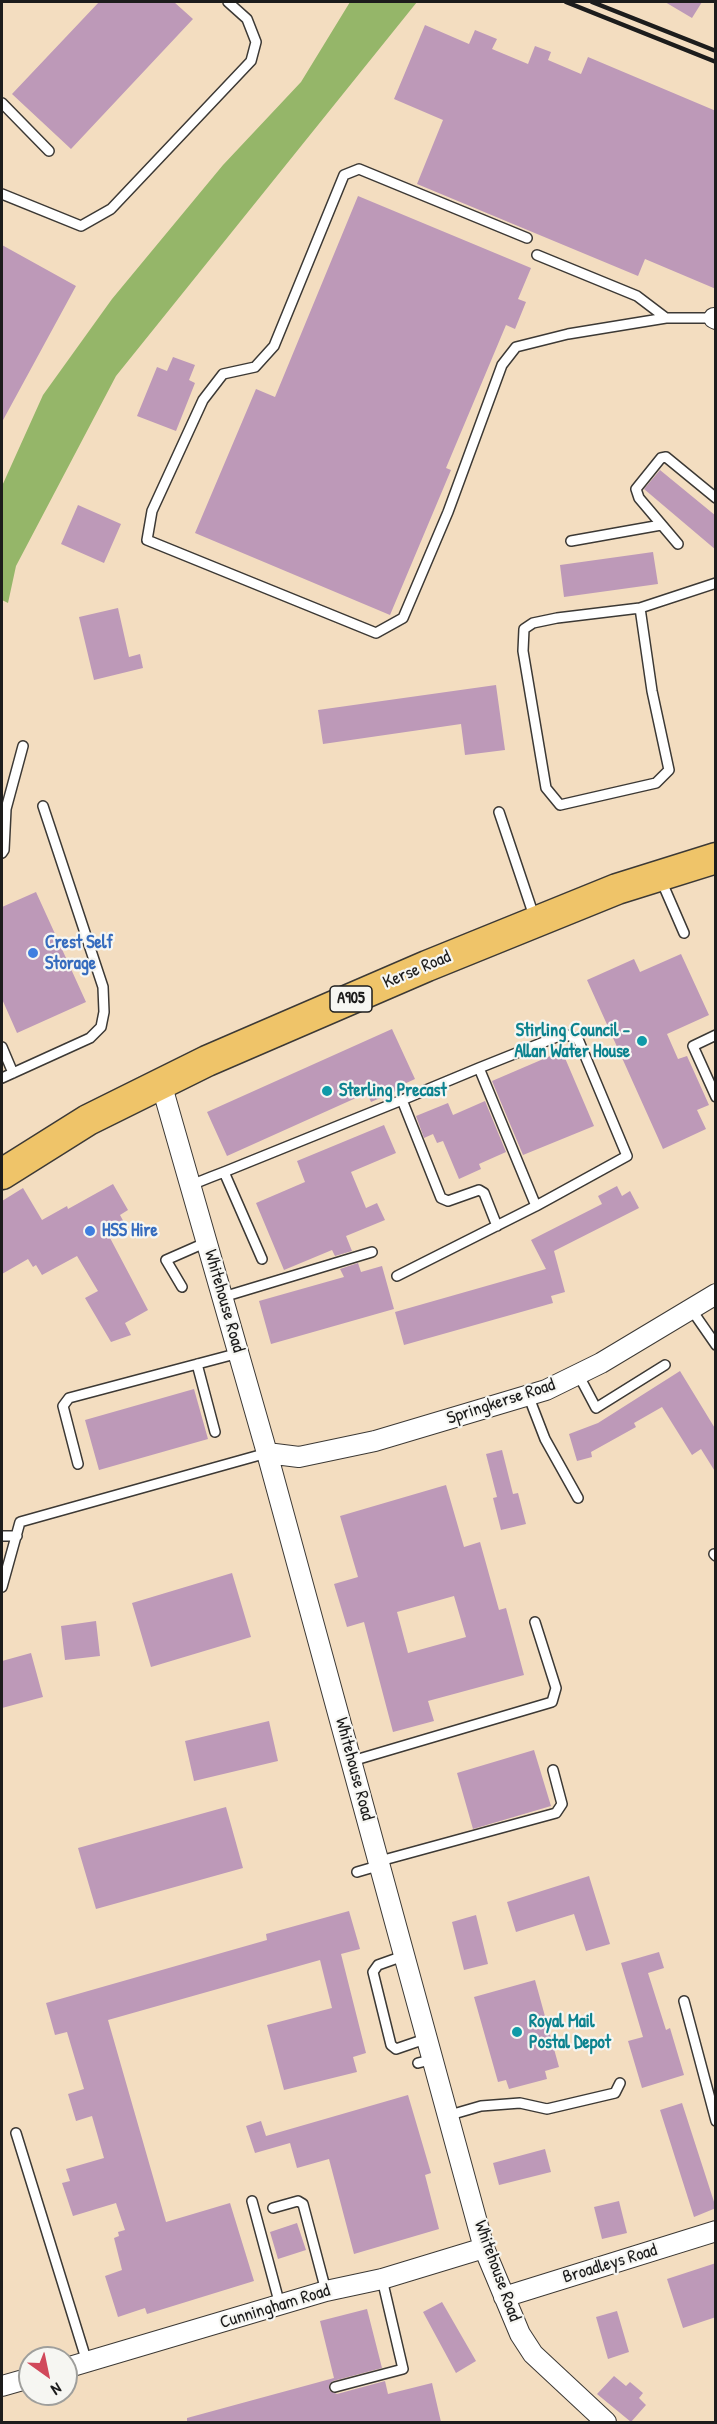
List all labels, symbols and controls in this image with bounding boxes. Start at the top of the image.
place label: Crest Self Storage [45,932,113,974]
marker: Crest Self Storage [26,946,40,960]
street label: Kerse Road [380,946,454,994]
road number: A905 [330,986,372,1012]
place label: Stirling Council - Allan Water House [515,1020,630,1062]
marker: Stirling Council - Allan Water House [635,1034,649,1048]
place label: Sterling Precast [339,1080,447,1102]
marker: Sterling Precast [320,1084,334,1098]
place label: HSS Hire [102,1220,158,1242]
marker: HSS Hire [83,1224,97,1238]
street label: Whitehouse Road [199,1247,249,1355]
street label: Springkerse Road [444,1374,558,1430]
street label: Whitehouse Road [330,1715,378,1823]
place label: Royal Mail Postal Depot [529,2011,611,2054]
marker: Royal Mail Postal Depot [510,2025,524,2039]
street label: Whitehouse Road [469,2218,525,2324]
street label: Broadleys Road [560,2239,660,2289]
street label: Cunningham Road [217,2280,333,2334]
north arrow [18,2346,78,2406]
text: N [47,2378,66,2401]

